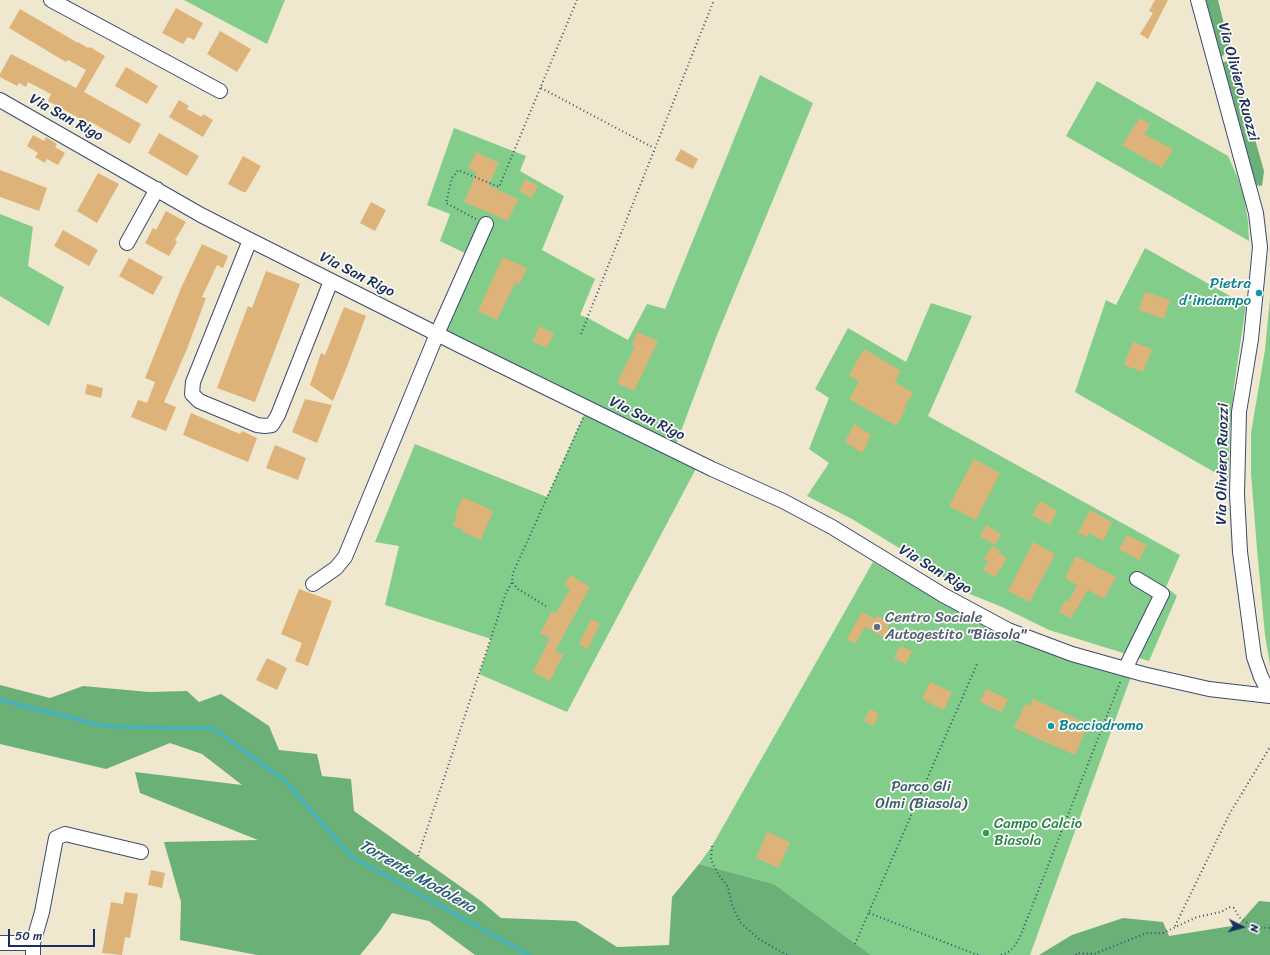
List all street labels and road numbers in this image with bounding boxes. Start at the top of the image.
street label: Via Oliviero Ruozzi [1214,21,1262,143]
street label: Via San Rigo [26,90,106,146]
street label: Via San Rigo [316,248,398,302]
street label: Via San Rigo [606,393,688,445]
street label: Via Oliviero Ruozzi [1213,403,1233,525]
street label: Via San Rigo [895,541,975,599]

